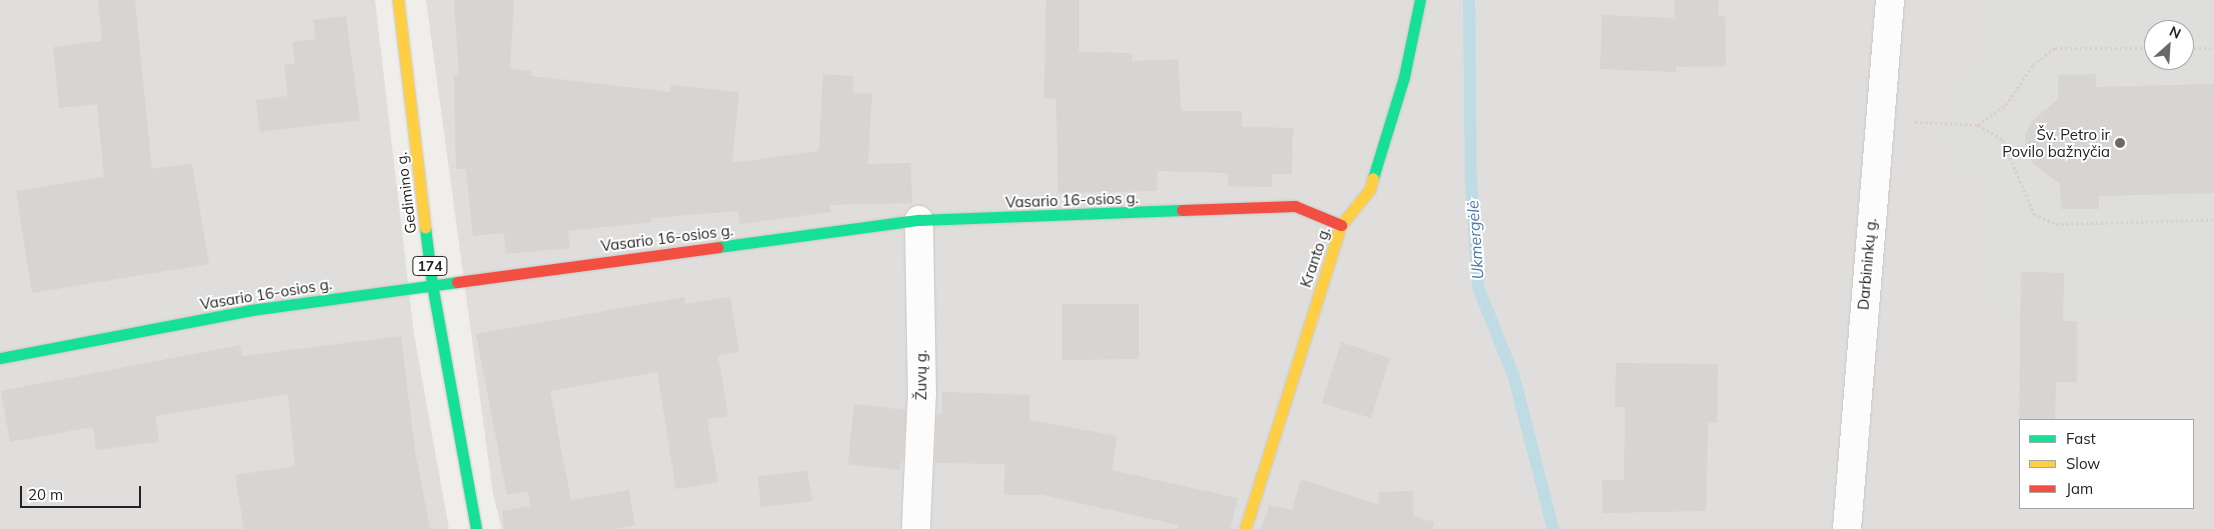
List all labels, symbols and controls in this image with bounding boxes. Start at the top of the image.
north arrow [2144,20,2194,70]
text: N [2166,22,2184,43]
place label: Šv. Petro ir Povilo bažnyčia [2002,125,2110,160]
marker: Šv. Petro ir Povilo bažnyčia [2114,137,2126,149]
street label: Gedimino g. [392,151,420,235]
street label: Vasario 16-osios g. [1005,189,1139,211]
water label: Ukmergėlė [1463,200,1487,280]
street label: Darbininkų g. [1854,217,1880,311]
street label: Vasario 16-osios g. [600,221,734,255]
street label: Kranto g. [1296,224,1334,290]
road number: 174 [411,255,449,278]
street label: Vasario 16-osios g. [199,275,333,313]
street label: Žuvų g. [912,350,930,400]
legend [2019,419,2194,509]
text: Fast [2066,429,2096,448]
text: Slow [2066,454,2100,473]
scale bar [22,476,144,508]
text: Jam [2066,479,2093,498]
text: 20 m [28,485,63,504]

